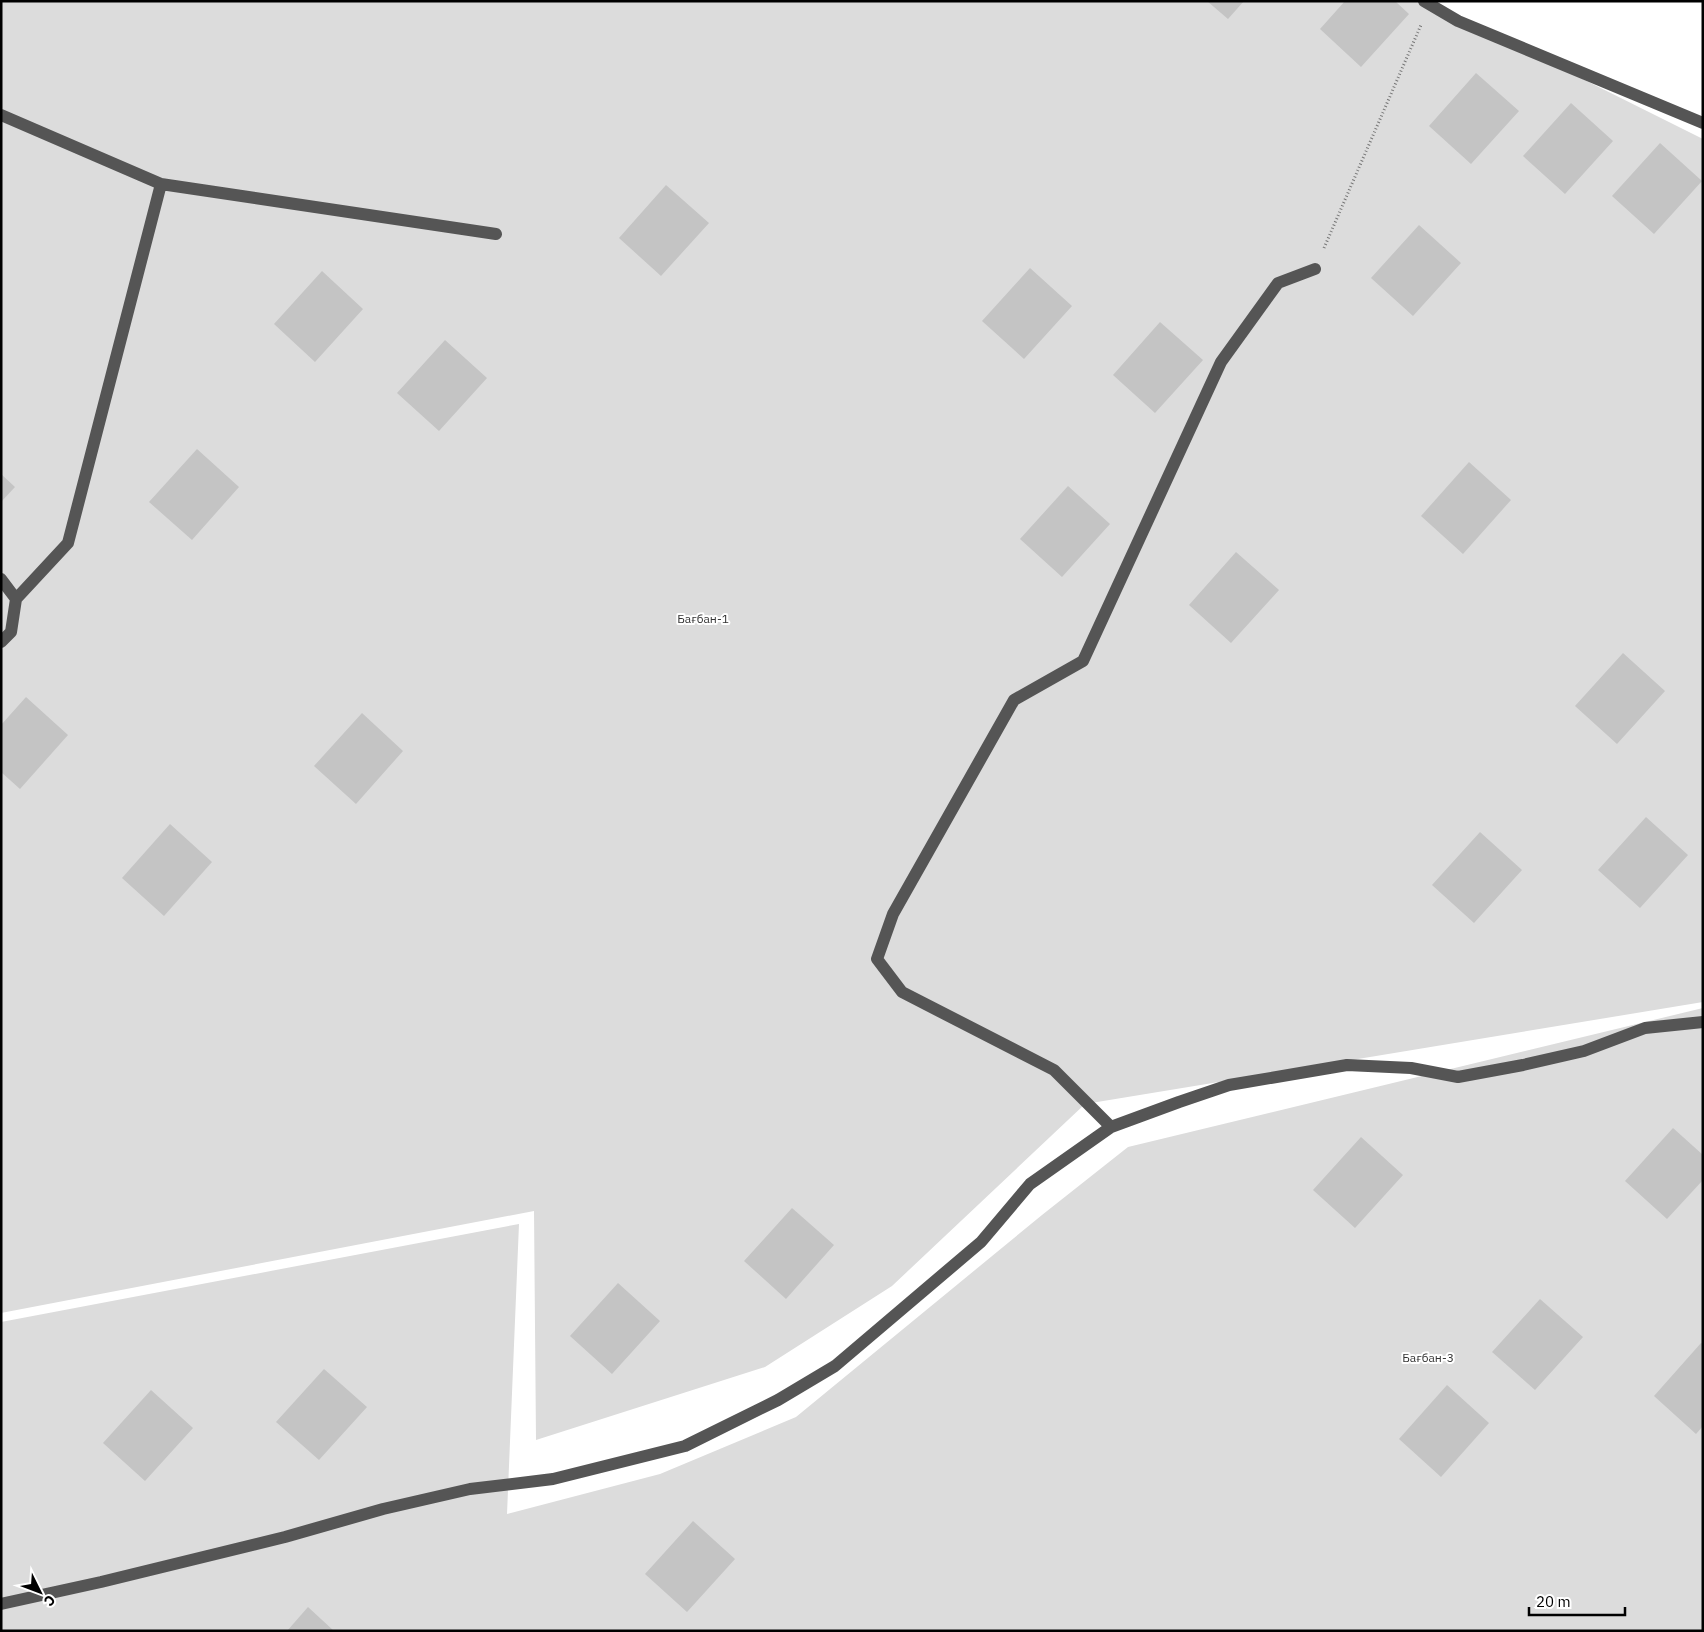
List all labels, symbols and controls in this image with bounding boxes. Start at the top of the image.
park label: Бағбан-1 [677,611,729,626]
park label: Бағбан-3 [1402,1350,1454,1365]
north arrow [15,1567,65,1617]
scale bar [1529,1584,1625,1616]
text: С [40,1591,59,1610]
text: 20 m [1536,1592,1571,1611]

